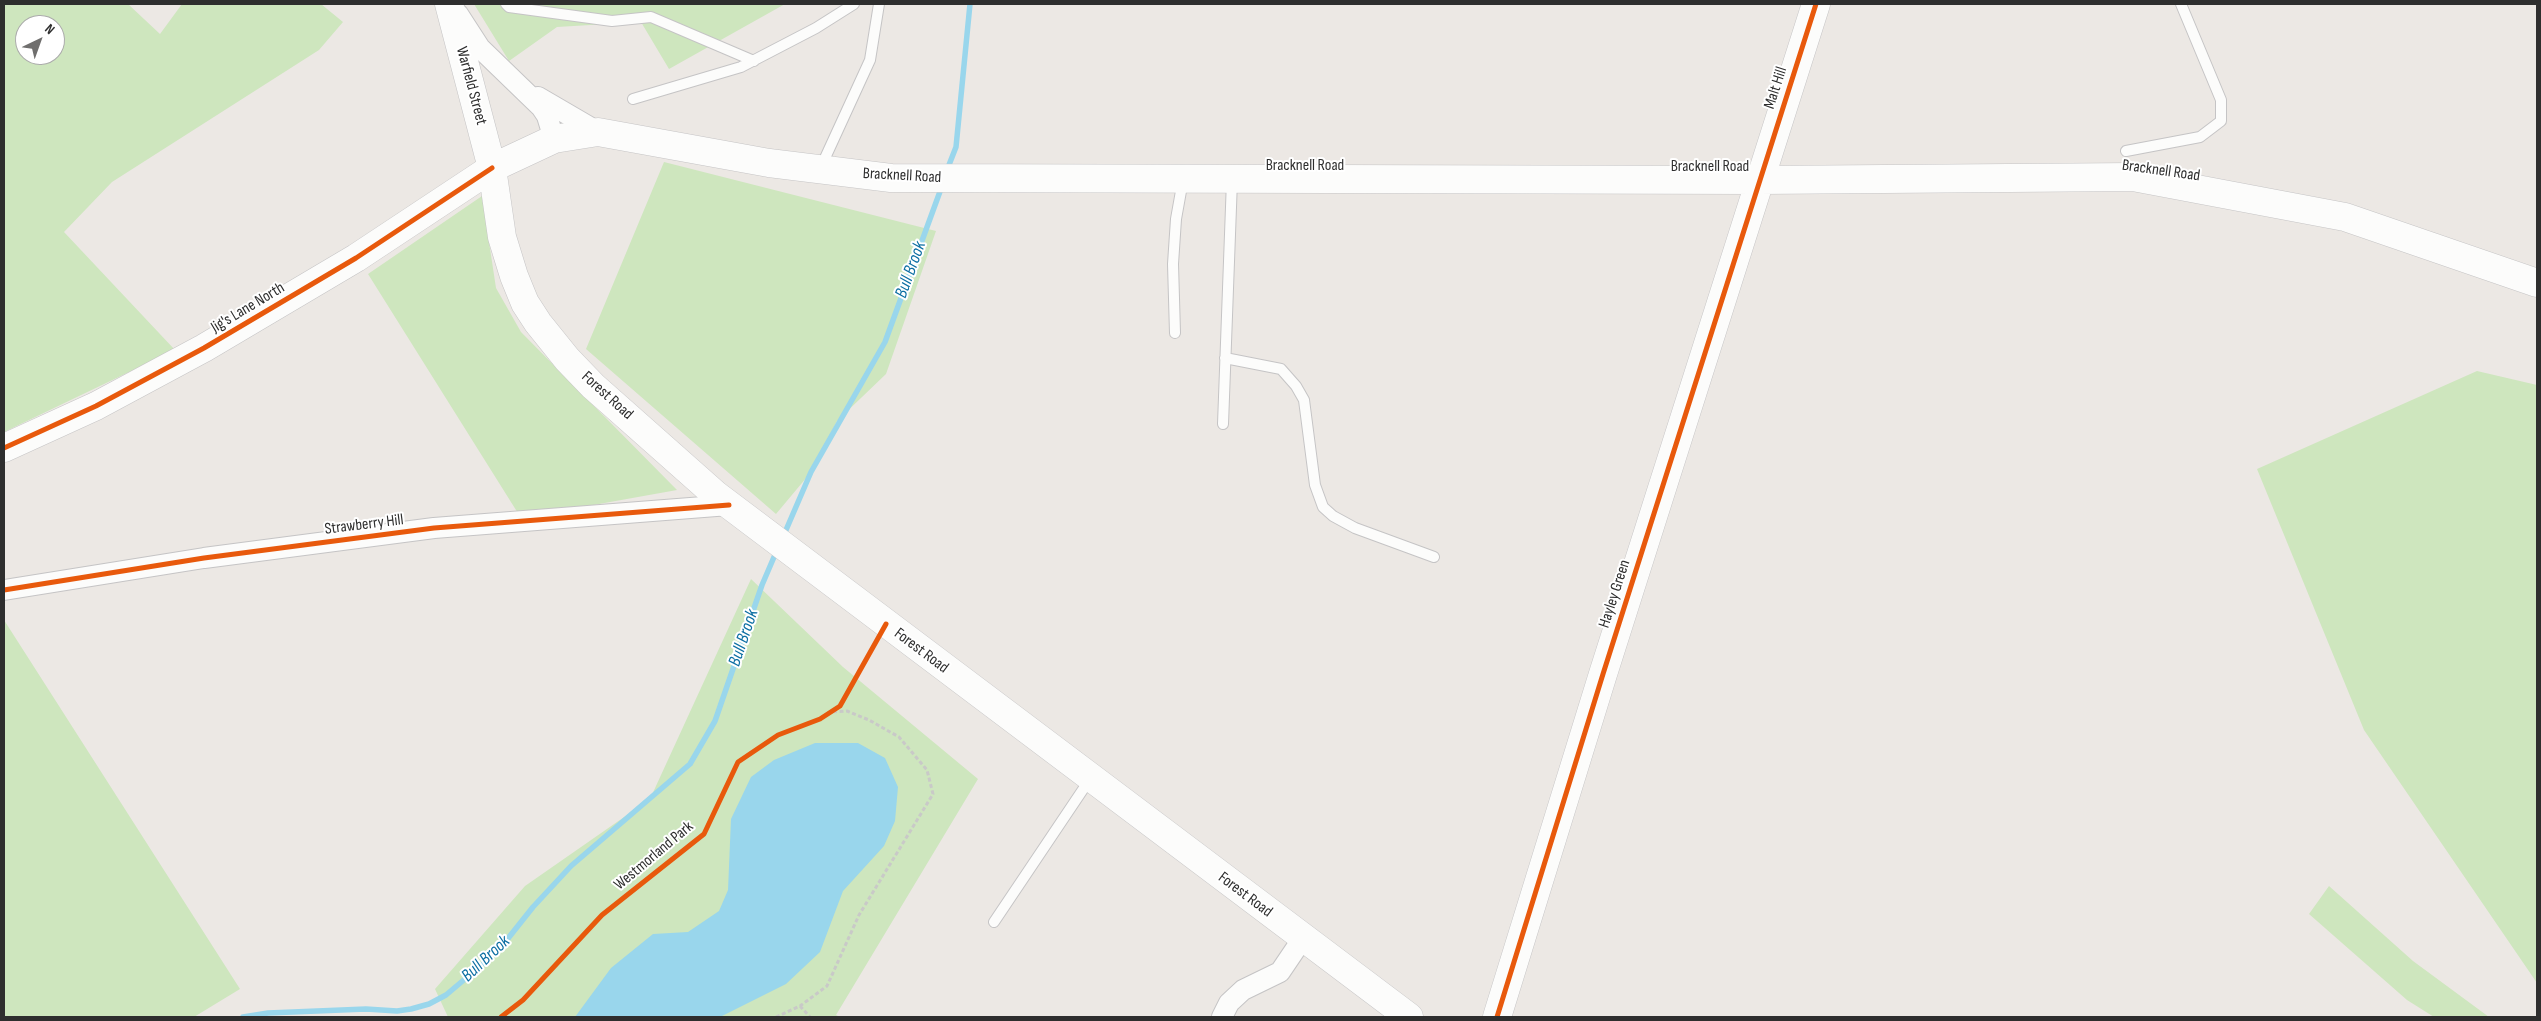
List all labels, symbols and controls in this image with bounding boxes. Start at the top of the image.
north arrow [15,15,65,65]
text: N [41,20,58,38]
street label: Warfield Street [451,45,491,127]
street label: Malt Hill [1760,65,1792,111]
street label: Bracknell Road [1266,156,1344,176]
street label: Bracknell Road [2121,156,2201,186]
street label: Bracknell Road [1671,157,1749,177]
street label: Bracknell Road [862,164,942,188]
water label: Bull Brook [891,239,931,301]
street label: Jig's Lane North [208,278,288,338]
street label: Forest Road [577,368,637,424]
street label: Strawberry Hill [323,511,405,539]
street label: Hayley Green [1595,558,1635,630]
water label: Bull Brook [724,607,764,669]
street label: Forest Road [890,624,952,678]
street label: Westmorland Park [611,817,697,895]
street label: Forest Road [1214,868,1276,922]
water label: Bull Brook [457,931,515,987]

